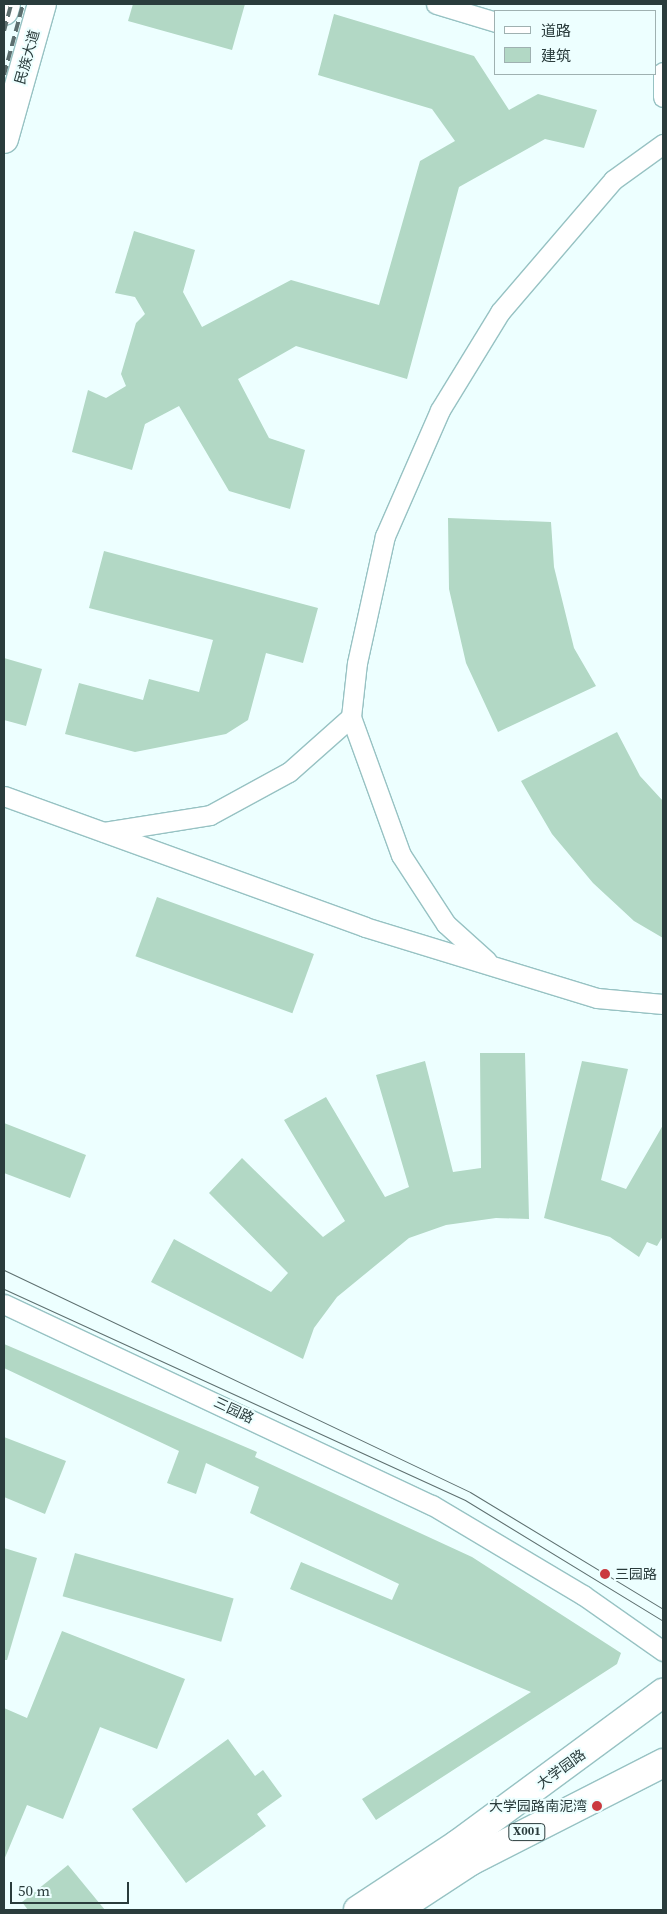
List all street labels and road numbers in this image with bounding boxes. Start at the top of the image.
street label: 民族大道 [11,28,43,86]
street label: 三园路 [211,1394,257,1426]
street label: 大学园路 [533,1746,589,1792]
road number: X001 [508,1822,546,1841]

